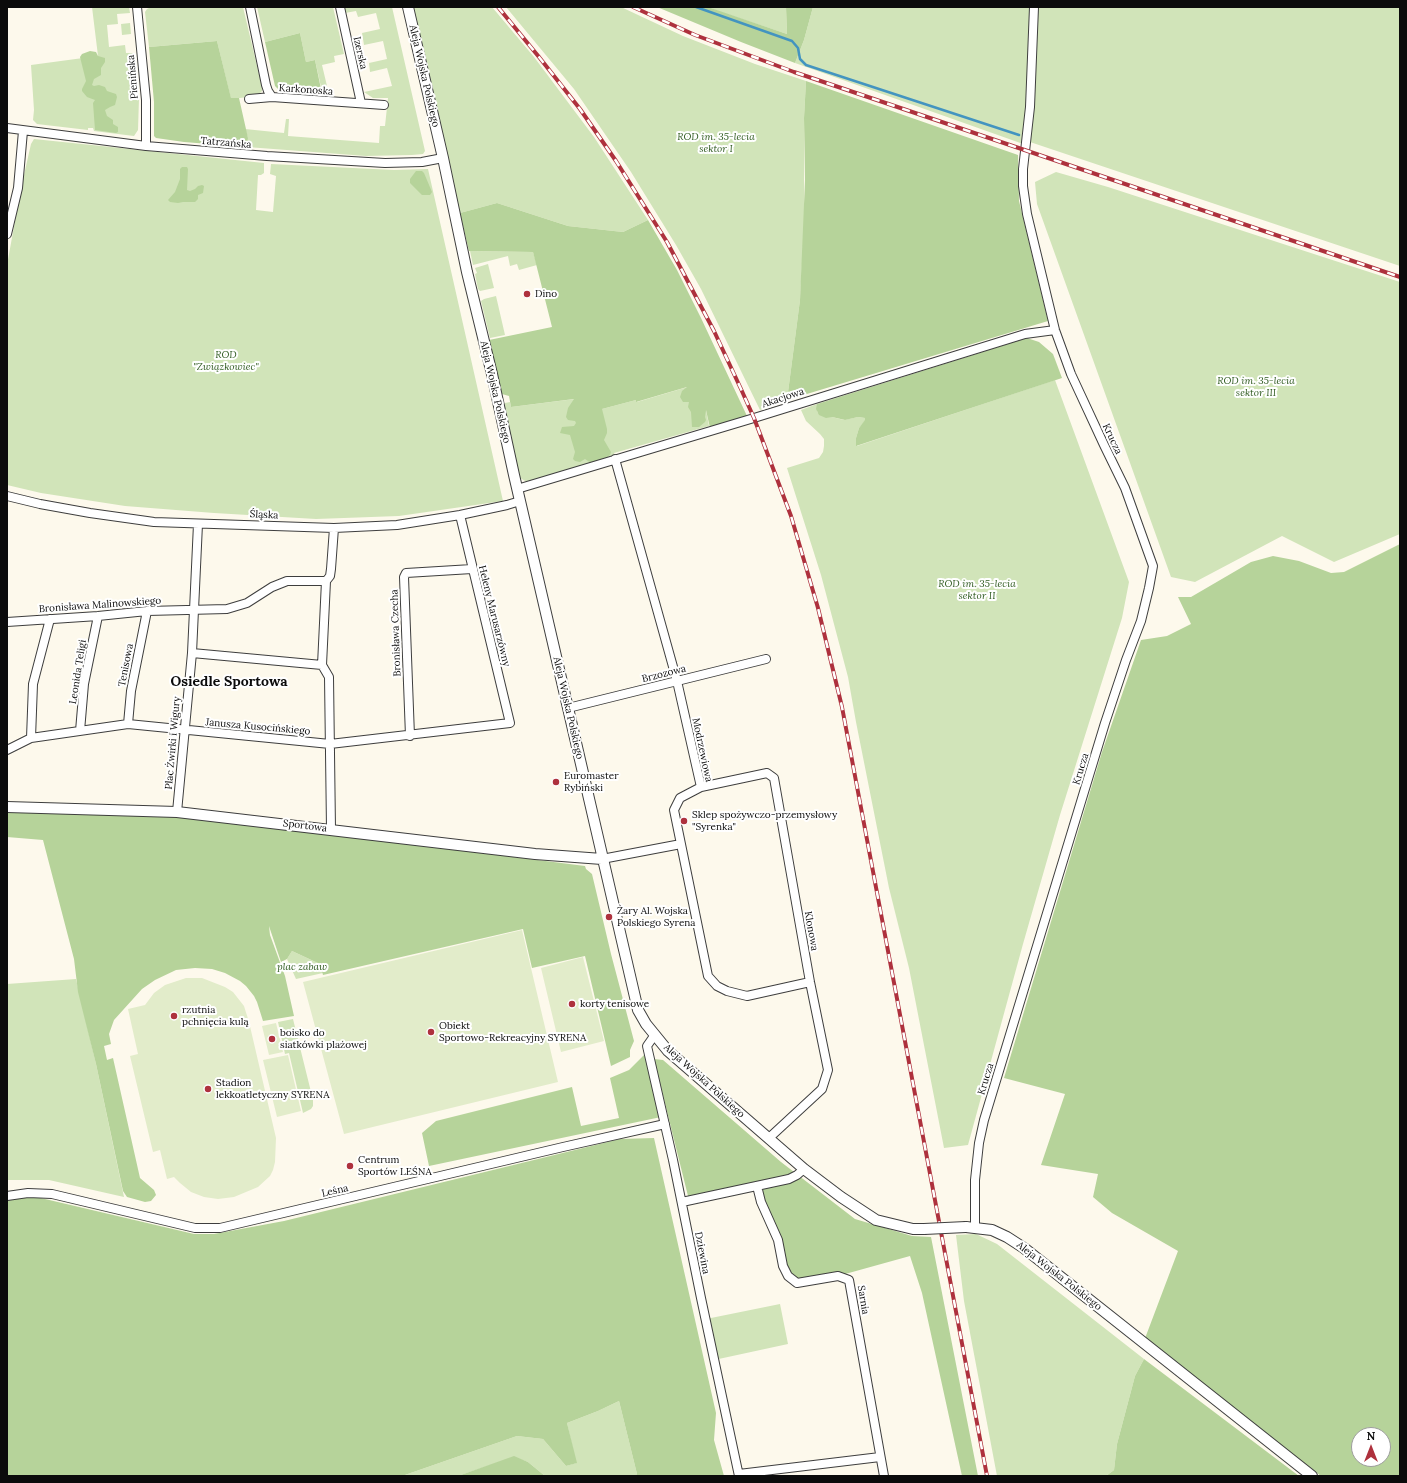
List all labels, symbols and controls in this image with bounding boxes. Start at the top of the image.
street label: Aleja Wojska Polskiego [406,24,442,128]
street label: Izerska [350,35,370,71]
street label: Pienińska [125,54,141,100]
street label: Karkonoska [278,82,334,98]
park label: ROD im. 35-lecia sektor I [677,131,755,154]
street label: Tatrzańska [200,135,252,151]
place label: Dino [535,288,557,300]
marker: Dino [522,289,532,299]
street label: Aleja Wojska Polskiego [477,340,513,444]
park label: ROD "Związkowiec" [193,349,259,372]
park label: ROD im. 35-lecia sektor III [1217,375,1295,398]
street label: Akacjowa [760,386,806,410]
street label: Krucza [1100,422,1124,456]
street label: Śląska [249,508,279,522]
street label: Heleny Marusarzówny [476,564,512,668]
park label: ROD im. 35-lecia sektor II [938,578,1016,602]
street label: Bronisława Czecha [388,589,404,677]
street label: Bronisława Malinowskiego [38,595,162,615]
street label: Leonida Teligi [67,639,89,705]
street label: Tenisowa [116,642,136,688]
street label: Aleja Wojska Polskiego [550,656,586,760]
street label: Brzozowa [641,663,687,685]
district label: Osiedle Sportowa [170,674,288,690]
street label: Plac Żwirki i Wigury [163,696,183,790]
street label: Janusza Kusocińskiego [205,716,311,738]
street label: Modrzewiowa [689,717,715,783]
street label: Krucza [1070,752,1092,786]
place label: Euromaster Rybiński [564,770,619,794]
marker: Euromaster Rybiński [551,777,561,787]
place label: Sklep spożywczo-przemysłowy "Syrenka" [692,809,837,832]
marker: Sklep spożywczo-przemysłowy "Syrenka" [679,816,689,826]
street label: Sportowa [282,817,328,835]
place label: Żary Al. Wojska Polskiego Syrena [617,905,696,928]
street label: Klonowa [802,910,820,952]
marker: Żary Al. Wojska Polskiego Syrena [604,912,614,922]
park label: plac zabaw [277,961,327,973]
place label: korty tenisowe [580,998,649,1010]
marker: korty tenisowe [567,999,577,1009]
place label: rzutnia pchnięcia kulą [182,1004,249,1028]
marker: rzutnia pchnięcia kulą [169,1011,179,1021]
place label: Obiekt Sportowo-Rekreacyjny SYRENA [439,1020,586,1044]
place label: boisko do siatkówki plażowej [280,1027,367,1050]
marker: Obiekt Sportowo-Rekreacyjny SYRENA [426,1027,436,1037]
marker: boisko do siatkówki plażowej [267,1034,277,1044]
street label: Aleja Wojska Polskiego [661,1042,747,1120]
street label: Krucza [975,1062,997,1096]
place label: Stadion lekkoatletyczny SYRENA [216,1077,329,1100]
marker: Stadion lekkoatletyczny SYRENA [203,1084,213,1094]
place label: Centrum Sportów LEŚNA [358,1154,432,1178]
marker: Centrum Sportów LEŚNA [345,1161,355,1171]
street label: Leśna [320,1182,350,1200]
street label: Dziewina [692,1231,712,1275]
street label: Aleja Wojska Polskiego [1014,1239,1104,1313]
street label: Sarnia [855,1285,871,1315]
north arrow [1351,1427,1391,1467]
text: N [1367,1429,1375,1443]

